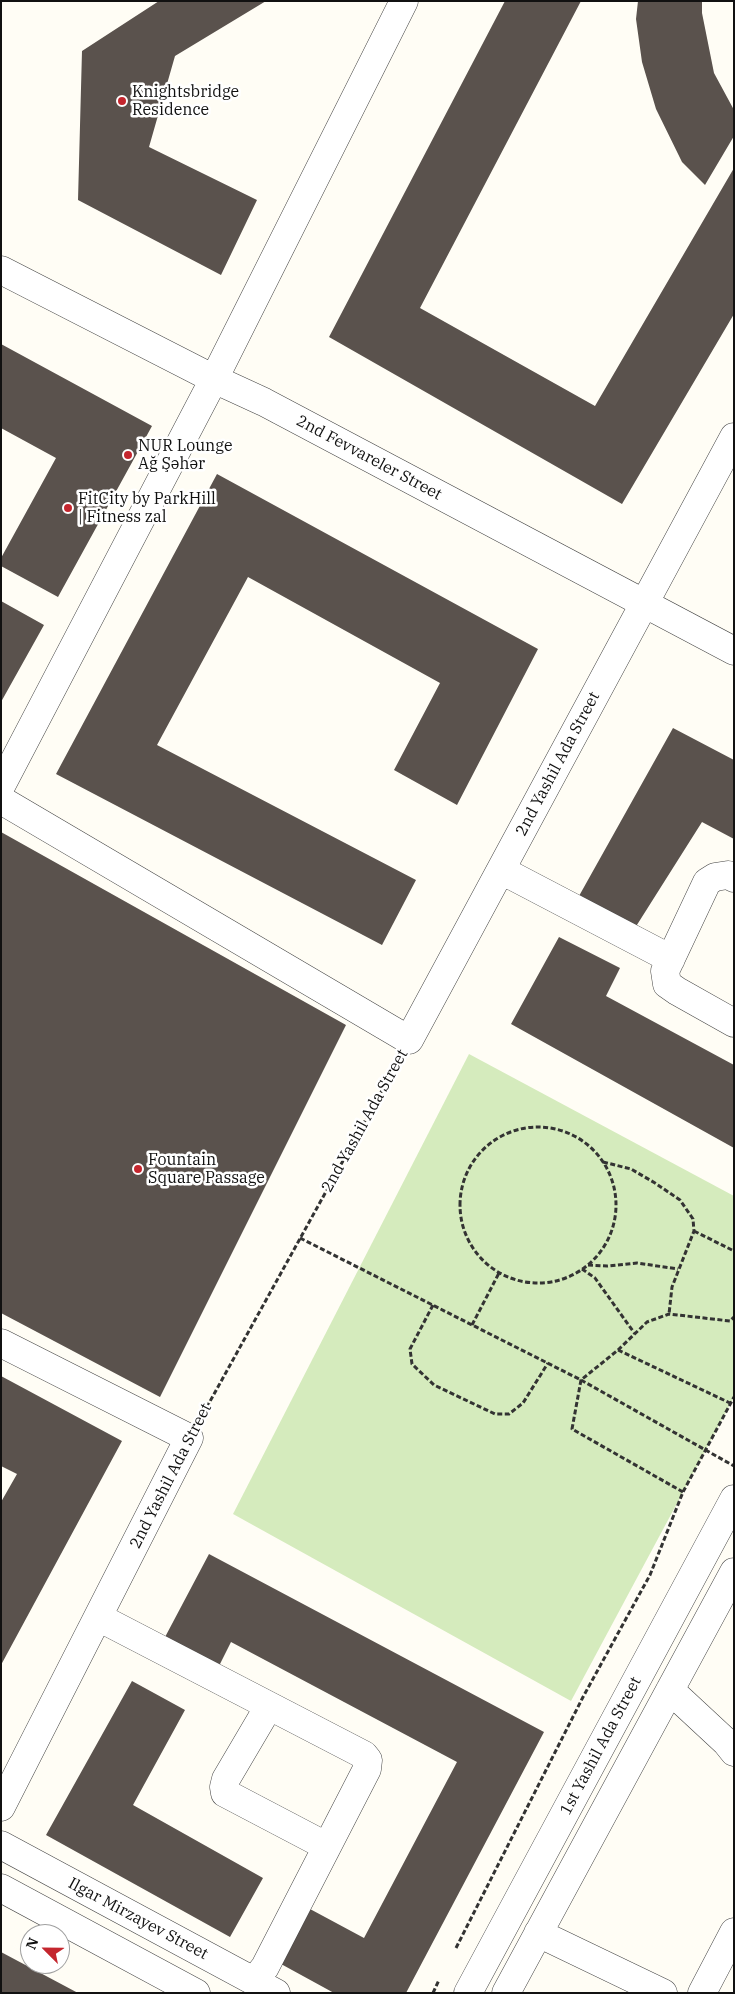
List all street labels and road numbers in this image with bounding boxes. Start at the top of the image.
street label: 2nd Fevvareler Street [293,412,445,504]
street label: 2nd Yashil Ada Street [512,689,604,839]
street label: 2nd Yashil Ada Street [318,1046,412,1196]
street label: 2nd Yashil Ada Street [126,1400,216,1552]
street label: 1st Yashil Ada Street [556,1674,646,1818]
street label: Ilgar Mirzayev Street [65,1874,211,1964]

